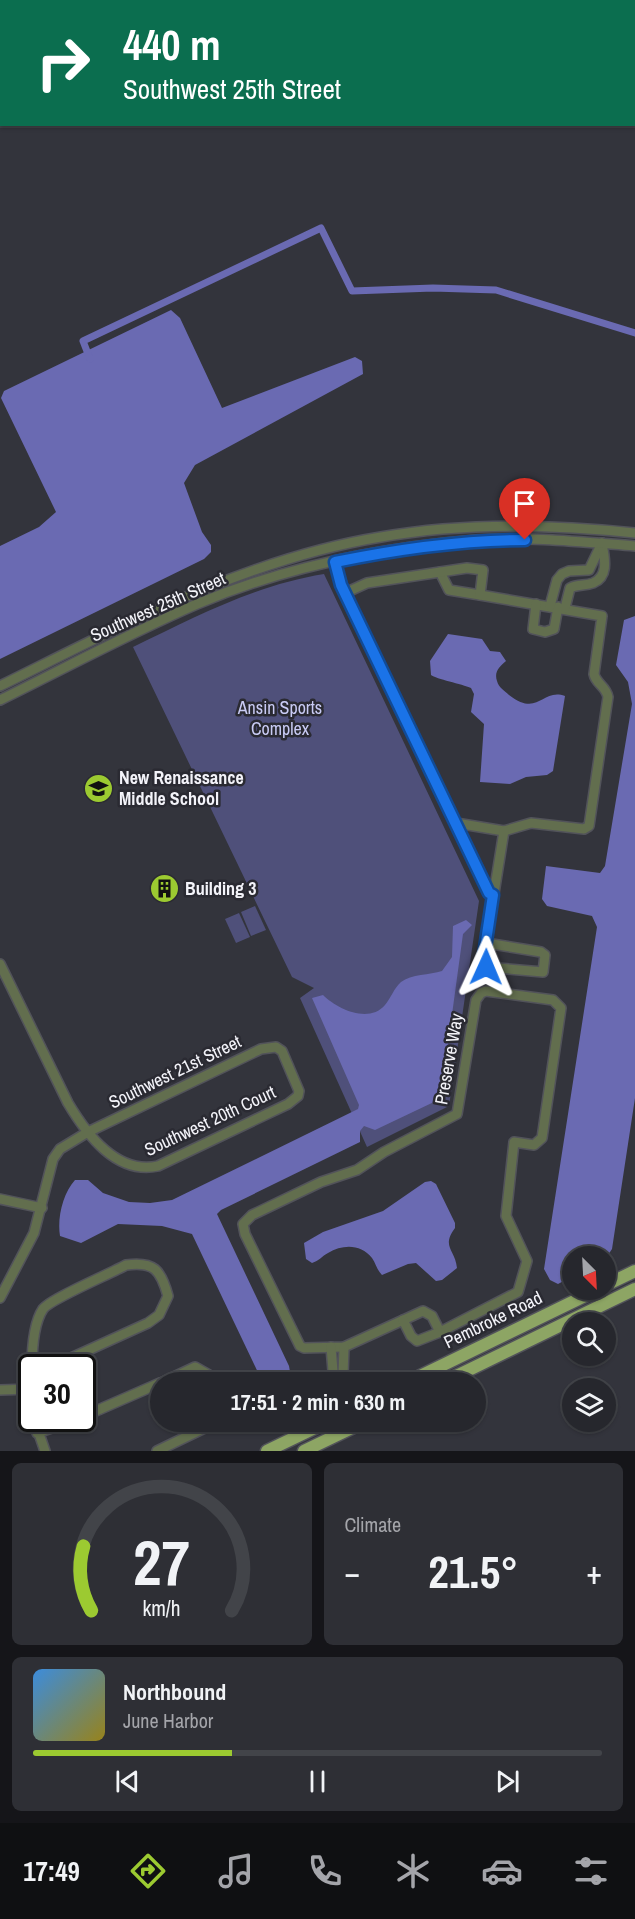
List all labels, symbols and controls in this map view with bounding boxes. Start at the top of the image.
text: 440 m [123,17,221,73]
icon: right [24,24,102,102]
text: Southwest 25th Street [123,71,341,107]
pin [499,478,550,540]
icon: arrive [508,487,541,520]
street label: Southwest 25th Street [86,566,229,648]
park label: Ansin Sports Complex [237,695,322,741]
place label: New Renaissance Middle School [119,765,244,811]
school or university icon: New Renaissance Middle School [82,772,114,804]
building icon: Building 3 [148,873,180,905]
place label: Building 3 [185,876,256,901]
position arrow [454,935,518,999]
street label: Preserve Way [428,1011,469,1106]
street label: Southwest 21st Street [104,1029,245,1114]
street label: Southwest 20th Court [140,1079,279,1162]
north arrow [562,1246,616,1300]
map controls [562,1246,616,1432]
street label: Pembroke Road [439,1285,546,1354]
button: search [562,1312,616,1366]
speed limit sign: 30 [18,1354,96,1432]
button: layers [562,1378,616,1432]
text: 17:51 · 2 min · 630 m [231,1387,405,1417]
text: Climate [345,1511,401,1538]
text: 27 [133,1520,190,1604]
text: 21.5° [428,1541,518,1602]
text: − [345,1550,360,1594]
text: + [586,1550,602,1594]
text: km/h [143,1594,181,1623]
text: Northbound [123,1677,226,1707]
text: June Harbor [123,1707,213,1734]
icon: previous [111,1765,144,1798]
icon: pause [301,1765,334,1798]
icon: next [491,1765,524,1798]
icon: directions [127,1850,169,1892]
icon: music [215,1850,257,1892]
icon: phone [304,1850,346,1892]
icon: climate [392,1850,434,1892]
icon: car [481,1850,523,1892]
icon: filters [570,1850,612,1892]
text: 17:49 [23,1853,80,1889]

